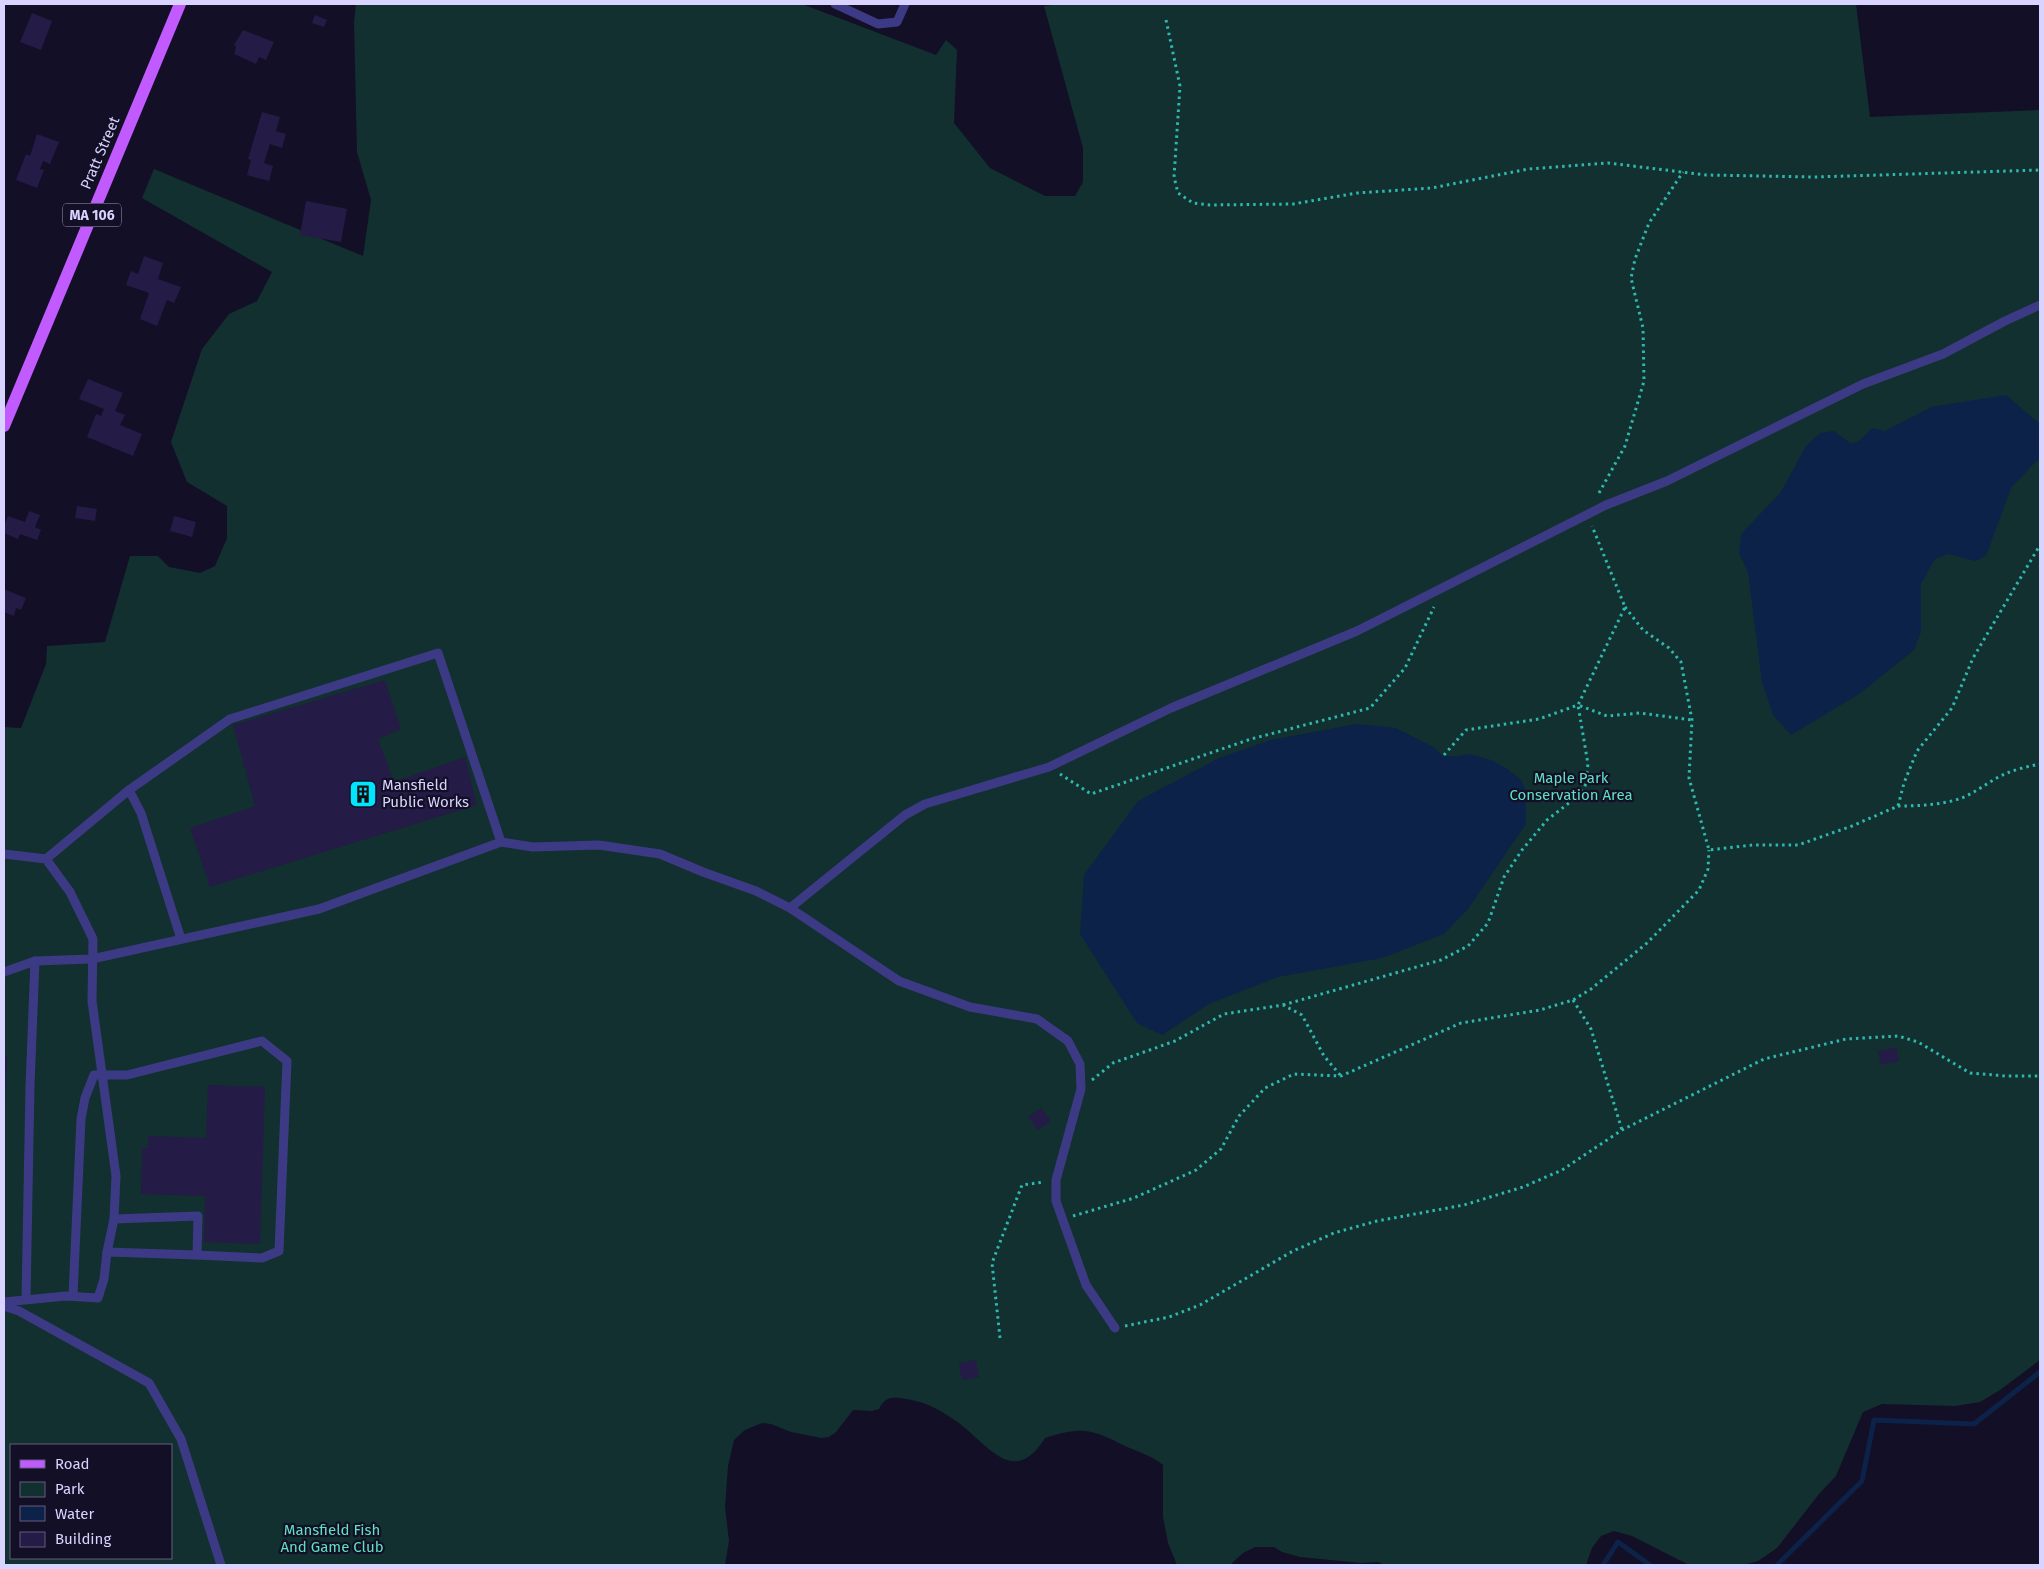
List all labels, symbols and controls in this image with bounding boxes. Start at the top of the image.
street label: Pratt Street [77,113,124,192]
road number: MA 106 [63,204,121,226]
park label: Maple Park Conservation Area [1509,769,1633,804]
place label: Mansfield Public Works [382,776,469,811]
building icon: Mansfield Public Works [348,779,378,809]
legend [10,1444,172,1559]
text: Road [55,1455,90,1473]
text: Park [55,1480,85,1498]
text: Water [55,1505,94,1523]
park label: Mansfield Fish And Game Club [280,1521,384,1556]
text: Building [55,1530,111,1548]

